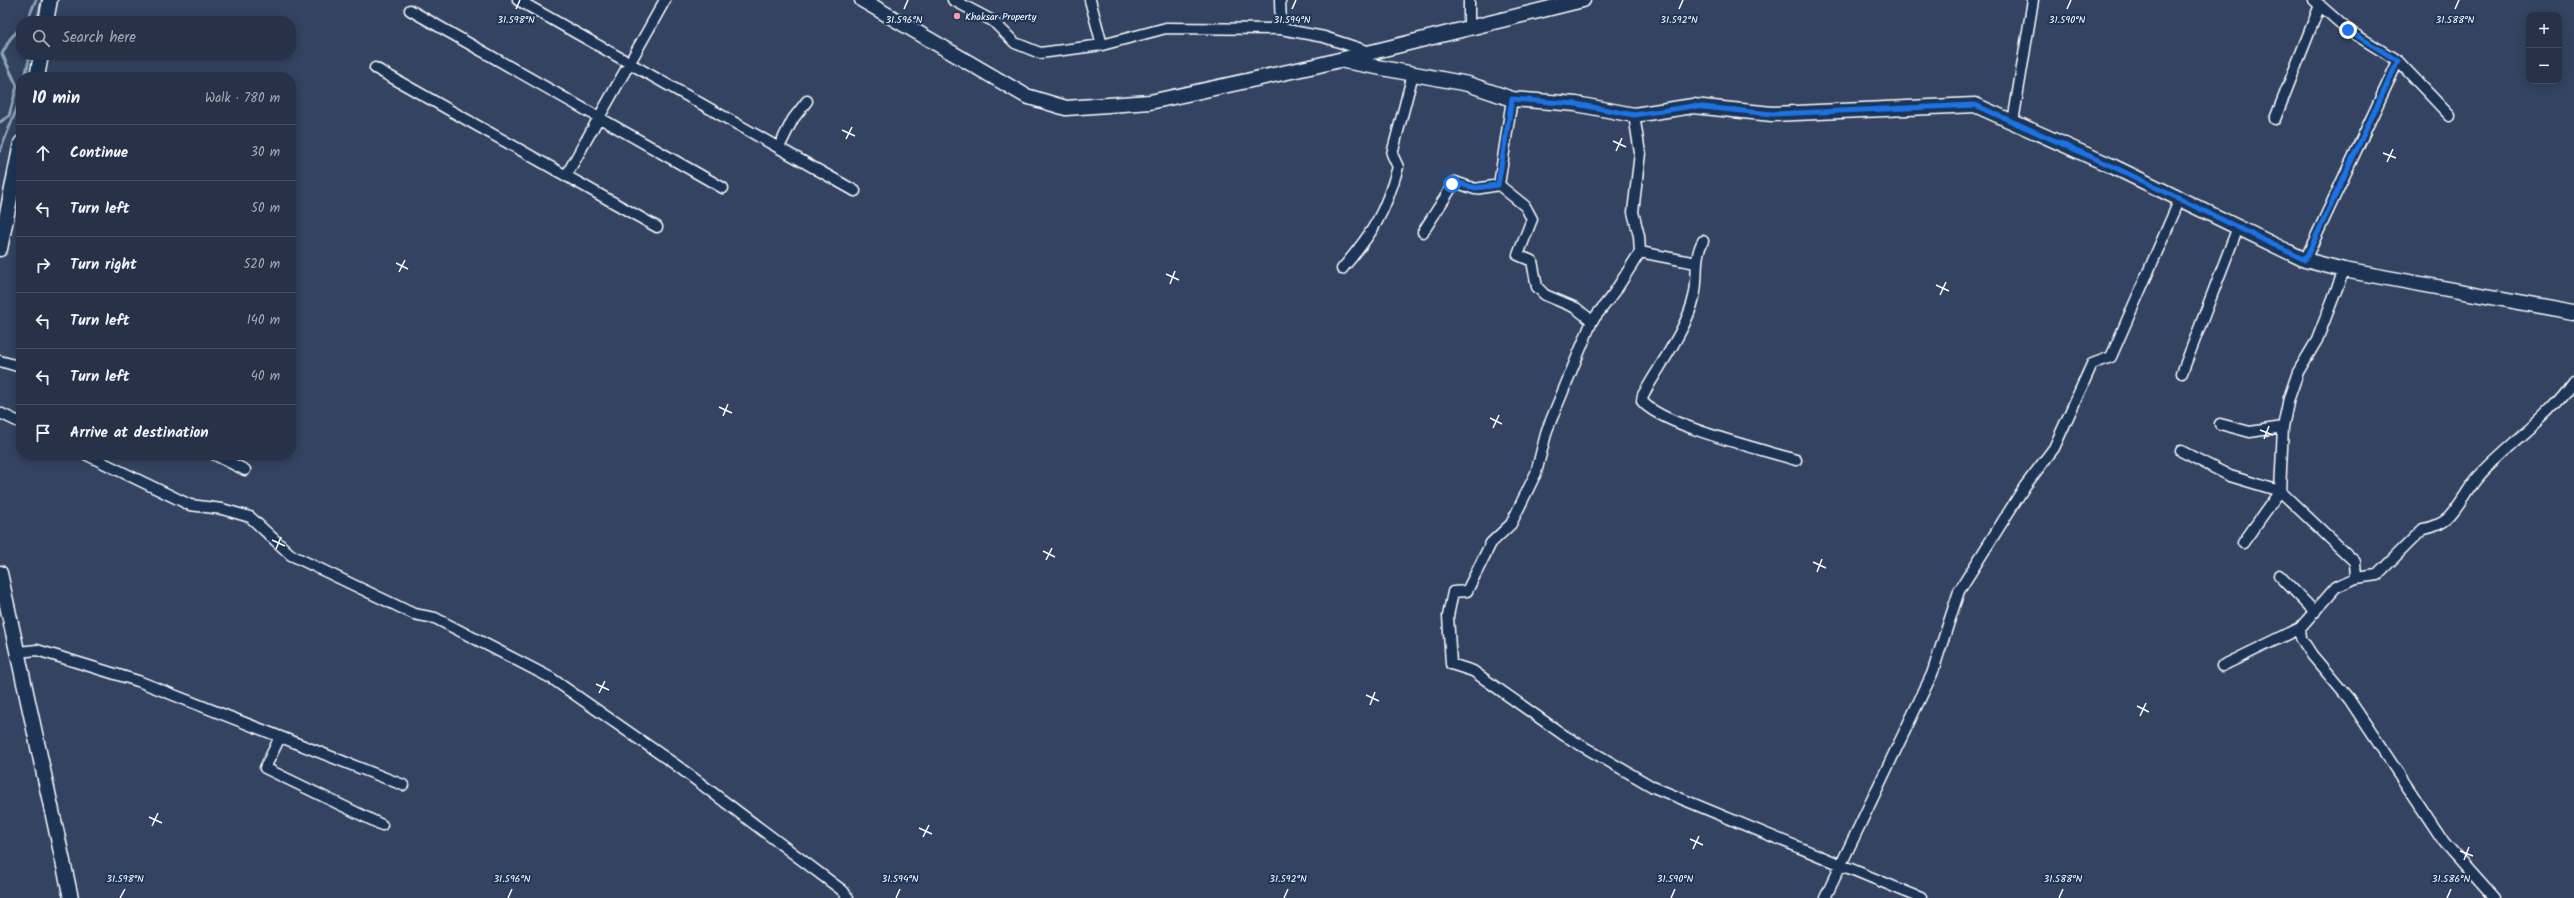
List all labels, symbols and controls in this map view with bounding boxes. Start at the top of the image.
place label: Khaksar Property [965,9,1037,25]
marker: Khaksar Property [952,11,962,21]
text: 31.598°N [497,12,535,28]
text: 31.596°N [885,12,923,28]
text: 31.594°N [1273,12,1311,28]
text: 31.592°N [1660,12,1698,28]
text: 31.590°N [2049,12,2086,28]
text: 31.588°N [2436,12,2475,28]
map controls [2526,12,2562,84]
button: + [2526,12,2562,48]
search box [16,16,296,60]
route end [2339,21,2357,39]
text: Search here [62,26,136,50]
icon: search [30,27,52,49]
button: − [2526,48,2562,84]
text: 10 min [32,85,80,112]
text: Walk · 780 m [205,88,280,109]
text: Continue [70,141,128,165]
icon: ahead [32,142,54,164]
text: 30 m [251,142,280,163]
route start [1443,175,1461,193]
text: Turn left [70,197,130,221]
icon: left [32,198,54,220]
text: 50 m [251,198,280,219]
text: Turn right [70,253,137,277]
icon: right [32,254,54,276]
text: 520 m [243,254,280,275]
text: Turn left [70,309,130,333]
icon: left [32,310,54,332]
text: 140 m [247,310,280,331]
text: Turn left [70,365,130,389]
icon: left [32,366,54,388]
text: 40 m [251,366,280,387]
text: Arrive at destination [70,421,209,445]
icon: arrive [32,422,54,444]
text: 31.598°N [106,871,144,887]
text: 31.596°N [493,871,531,887]
text: 31.594°N [881,871,919,887]
text: 31.592°N [1269,871,1307,887]
text: 31.590°N [1657,871,1694,887]
text: 31.588°N [2044,871,2083,887]
text: 31.586°N [2432,871,2470,887]

